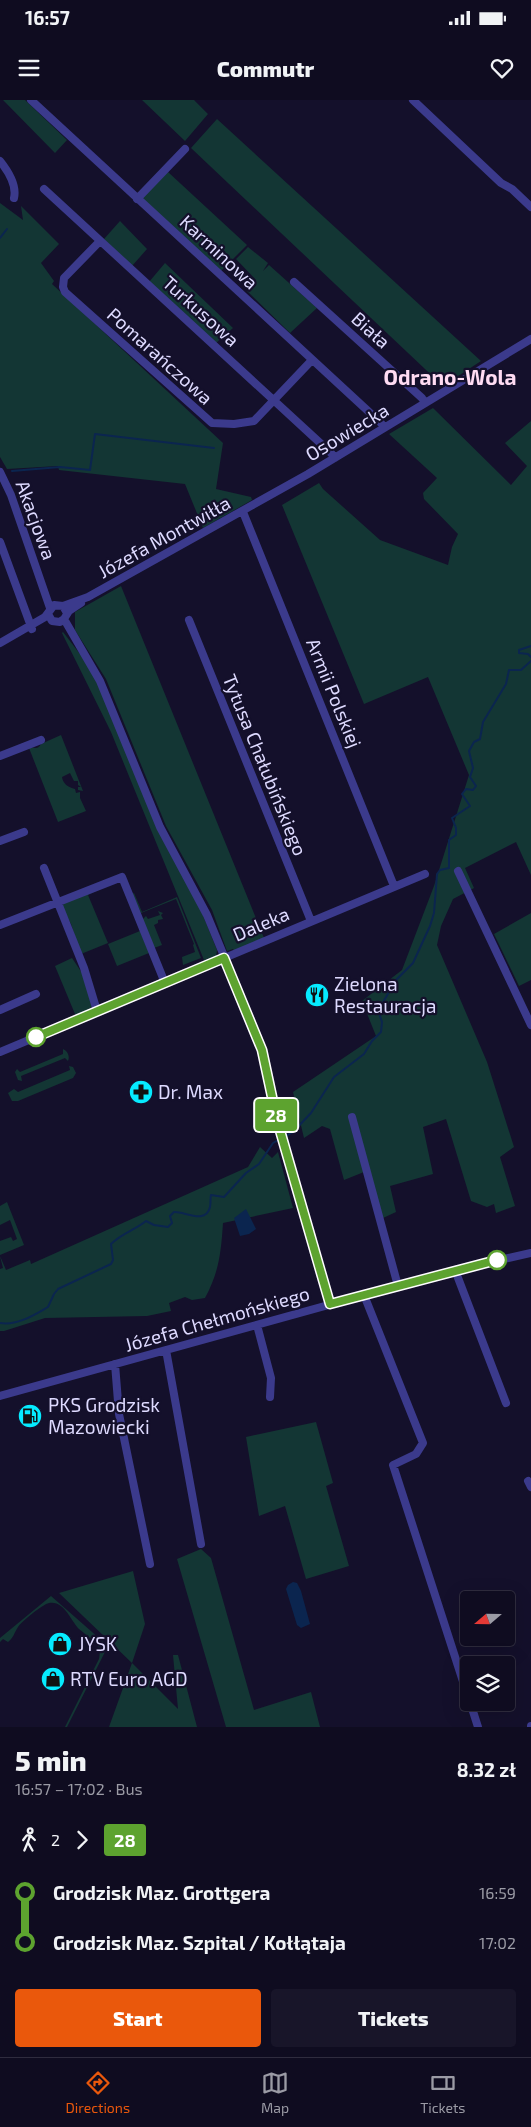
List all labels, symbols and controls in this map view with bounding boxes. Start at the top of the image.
text: 16:57 [25,6,70,29]
icon: menu [15,54,43,82]
icon: heart [488,54,516,82]
text: Commutr [217,55,314,81]
street label: Karminowa [175,210,263,294]
street label: Turkusowa [158,270,244,351]
street label: Pomarańczowa [103,302,218,409]
street label: Biała [347,306,395,353]
district label: Odrano-Wola [384,364,516,389]
street label: Osowiecka [301,398,393,465]
street label: Akacjowa [12,477,61,563]
street label: Józefa Montwiłła [93,491,234,582]
street label: Armii Polskiej [302,635,367,751]
street label: Tytusa Chałubińskiego [219,671,312,859]
street label: Daleka [229,901,292,946]
place label: Zielona Restauracja [334,972,437,1017]
restaurant icon: Zielona Restauracja [304,982,330,1008]
unlabelled marker [26,1027,46,1047]
pharmacy icon: Dr. Max [128,1079,154,1105]
place label: Dr. Max [158,1080,223,1103]
line badge: 28 [254,1099,298,1131]
text: 28 [265,1104,287,1126]
unlabelled marker [487,1250,507,1270]
street label: Józefa Chełmońskiego [122,1281,312,1356]
place label: PKS Grodzisk Mazowiecki [48,1393,160,1438]
fuel station icon: PKS Grodzisk Mazowiecki [17,1403,43,1429]
north arrow [460,1591,515,1646]
map controls [460,1591,515,1711]
shop icon: JYSK [47,1631,73,1657]
place label: JYSK [78,1632,117,1655]
button: layers [460,1656,515,1711]
shop icon: RTV Euro AGD [40,1666,66,1692]
place label: RTV Euro AGD [70,1667,188,1690]
text: 5 min [15,1743,87,1777]
text: 8.32 zł [457,1758,516,1781]
text: 16:57 – 17:02 · Bus [15,1779,143,1798]
icon: walk [15,1826,43,1854]
icon: forward [68,1826,96,1854]
text: 28 [114,1829,136,1851]
text: 2 [51,1830,60,1849]
text: Grodzisk Maz. Grottgera [53,1881,270,1904]
text: 16:59 [479,1883,516,1902]
text: Grodzisk Maz. Szpital / Kołłątaja [53,1931,346,1954]
text: 17:02 [479,1933,516,1952]
button: Start [15,1989,261,2047]
button: Tickets [271,1989,516,2047]
tab: Directions [65,2069,130,2116]
tab: Map [261,2069,289,2116]
tab: Tickets [420,2069,465,2116]

